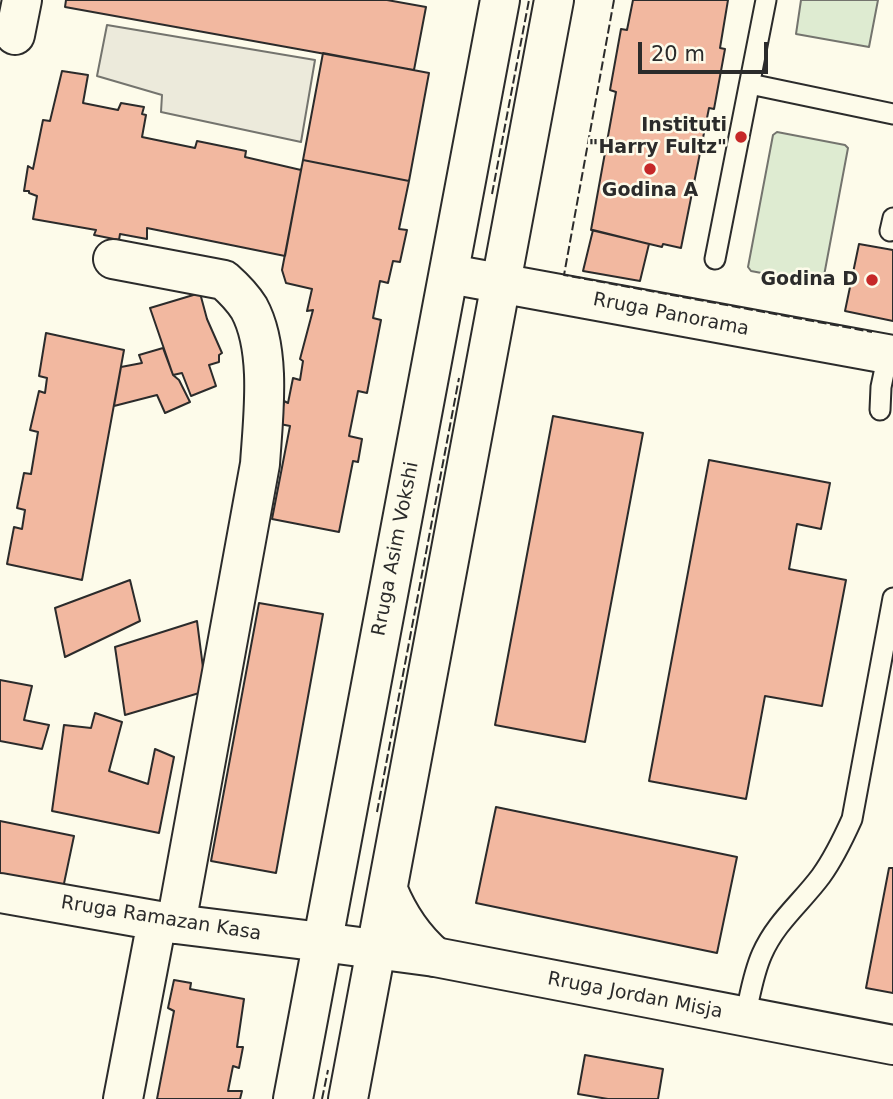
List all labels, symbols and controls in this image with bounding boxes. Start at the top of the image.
scale bar [641,28,770,72]
text: 20 m [651,42,705,66]
place label: Instituti "Harry Fultz" [589,115,727,159]
marker: Instituti "Harry Fultz" [733,129,749,145]
marker: Godina A [642,161,658,177]
place label: Godina A [602,180,698,202]
place label: Godina D [761,269,858,291]
marker: Godina D [864,272,880,288]
street label: Rruga Panorama [591,289,751,341]
street label: Rruga Asim Vokshi [368,460,424,638]
street label: Rruga Ramazan Kasa [59,892,263,946]
street label: Rruga Jordan Misja [546,968,724,1024]

